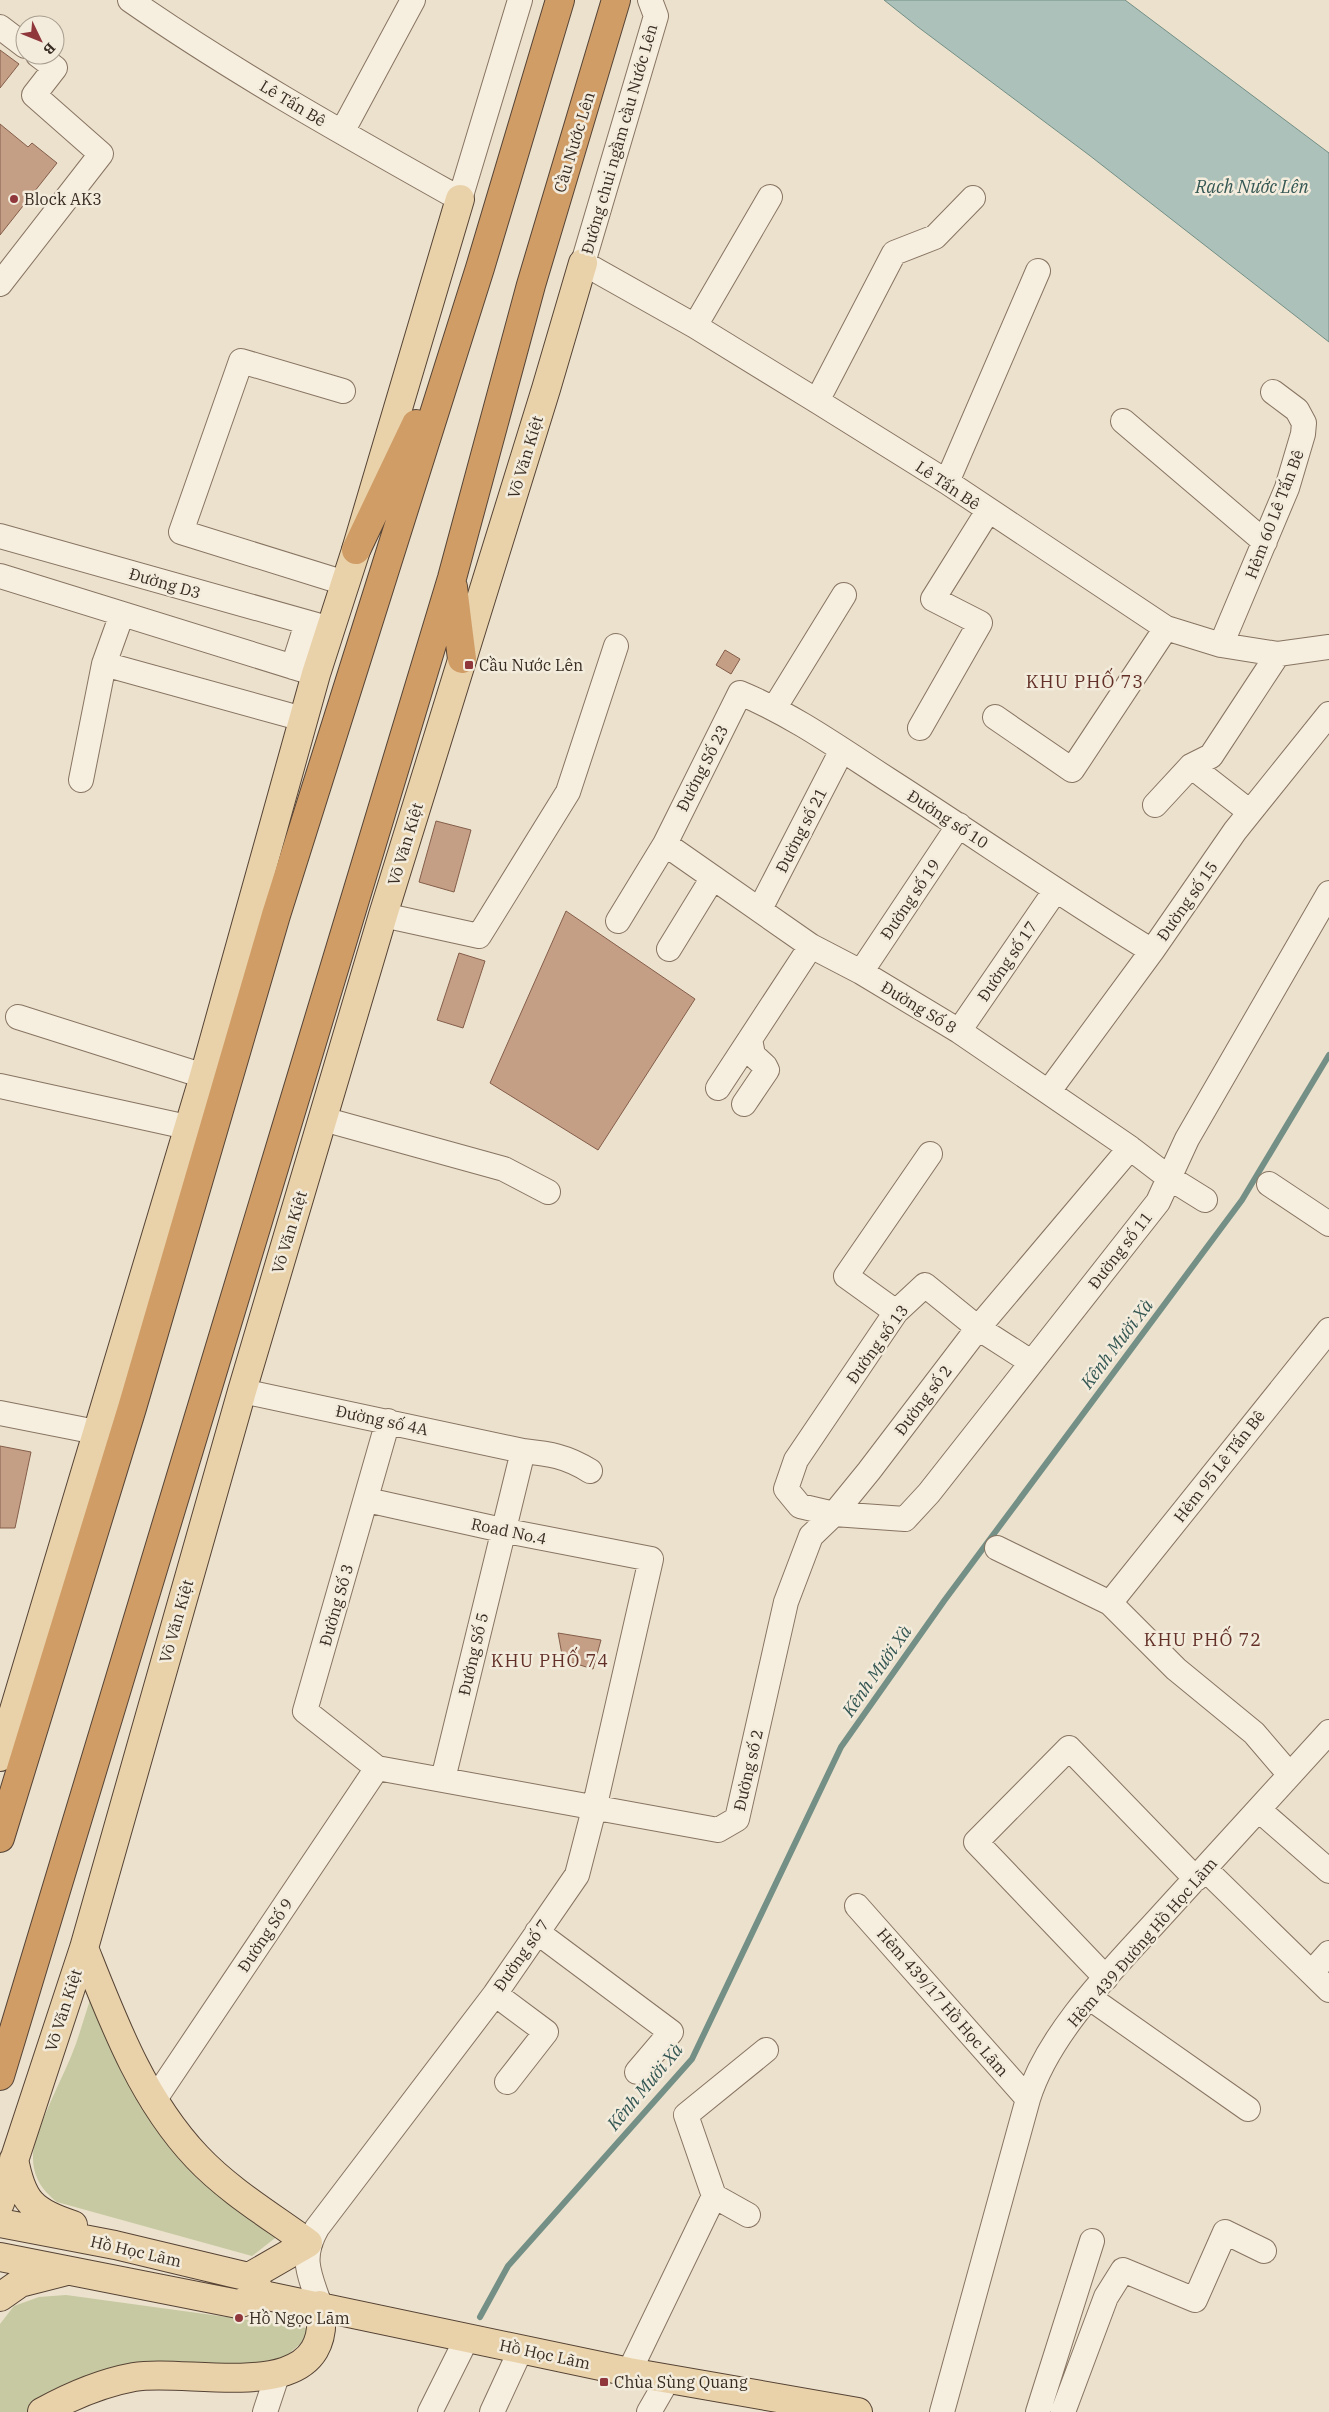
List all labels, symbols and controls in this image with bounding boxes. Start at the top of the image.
north arrow [15,15,65,65]
street label: Đường chui ngầm cầu Nước Lên [577,22,661,256]
text: B [39,39,59,59]
street label: Lê Tấn Bê [256,75,330,131]
street label: Cầu Nước Lên [549,89,599,195]
water label: Rạch Nước Lên [1194,175,1310,198]
place label: Block AK3 [24,189,102,209]
marker: Block AK3 [8,193,20,205]
street label: Võ Văn Kiệt [503,413,547,501]
street label: Hẻm 60 Lê Tấn Bê [1240,447,1308,581]
street label: Lê Tấn Bê [912,456,984,514]
street label: Đường D3 [127,563,203,603]
place label: Cầu Nước Lên [479,655,583,675]
marker: Cầu Nước Lên [463,659,475,671]
district label: KHU PHỐ 73 [1026,667,1144,693]
street label: Đường Số 23 [672,721,732,815]
street label: Đường số 21 [771,784,831,876]
street label: Đường số 10 [904,785,992,853]
street label: Võ Văn Kiệt [383,800,427,888]
street label: Đường số 19 [876,855,944,943]
street label: Đường số 15 [1152,857,1222,945]
street label: Đường số 17 [973,917,1041,1005]
street label: Đường Số 8 [878,977,960,1037]
street label: Võ Văn Kiệt [267,1188,311,1276]
street label: Đường số 11 [1084,1207,1156,1293]
water label: Kênh Mười Xà [1075,1294,1158,1394]
street label: Đường số 13 [842,1301,912,1387]
street label: Đường số 2 [890,1361,956,1439]
street label: Đường số 4A [334,1400,430,1440]
street label: Hẻm 95 Lê Tấn Bê [1169,1406,1269,1526]
street label: Road No.4 [469,1513,549,1549]
street label: Đường Số 3 [315,1562,357,1648]
street label: Võ Văn Kiệt [155,1577,197,1665]
street label: Đường Số 5 [454,1611,492,1697]
water label: Kênh Mười Xà [836,1620,917,1722]
district label: KHU PHỐ 72 [1144,1625,1262,1651]
district label: KHU PHỐ 74 [491,1646,609,1672]
street label: Đường số 2 [729,1727,767,1813]
street label: Hẻm 439 Đường Hồ Học Lãm [1063,1853,1221,2031]
street label: Đường Số 9 [233,1894,297,1976]
street label: Đường số 7 [489,1915,553,1995]
street label: Hẻm 439/17 Hồ Học Lãm [873,1924,1013,2080]
street label: Võ Văn Kiệt [40,1966,86,2054]
water label: Kênh Mười Xà [601,2038,688,2136]
street label: Hồ Học Lãm [89,2231,183,2271]
place label: Hồ Ngọc Lãm [249,2308,350,2328]
marker: Hồ Ngọc Lãm [233,2312,245,2324]
street label: Hồ Học Lãm [498,2335,592,2373]
place label: Chùa Sùng Quang [614,2372,748,2392]
marker: Chùa Sùng Quang [598,2376,610,2388]

